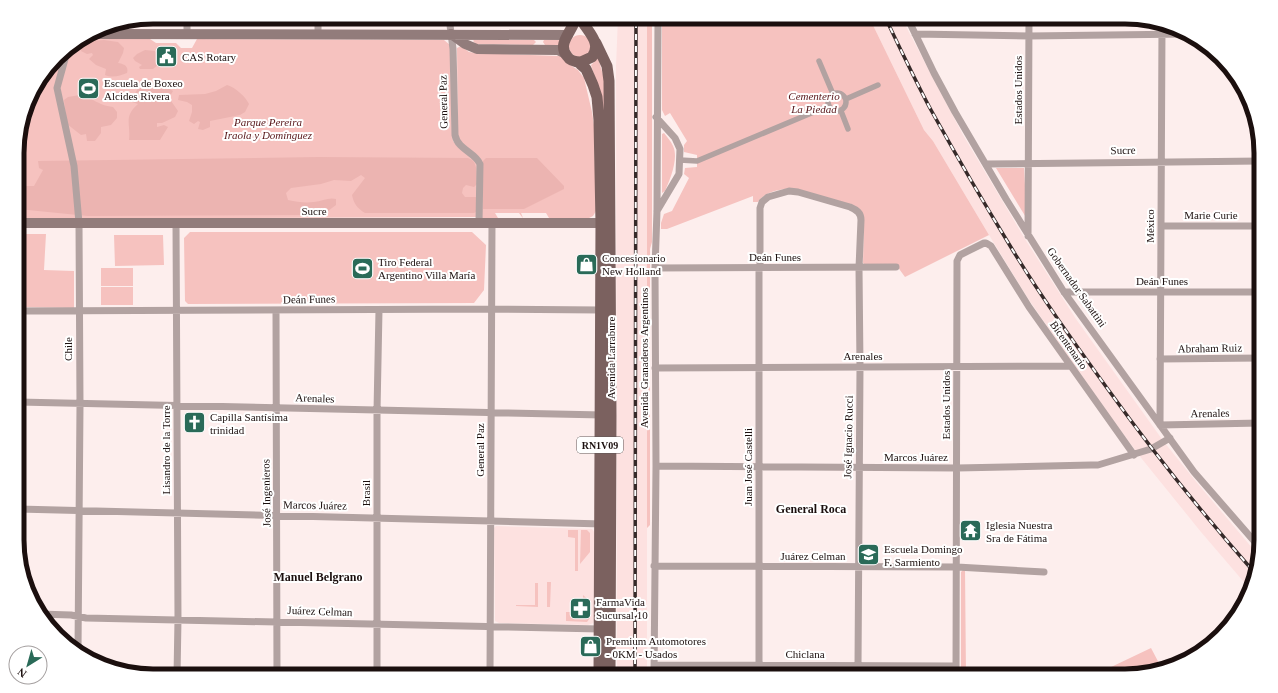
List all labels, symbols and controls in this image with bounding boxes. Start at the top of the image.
public building icon: CAS Rotary [153,44,179,70]
place label: CAS Rotary [182,51,237,63]
street label: Estados Unidos [1012,56,1024,124]
street label: General Paz [437,75,449,129]
sports icon: Escuela de Boxeo Alcides Rivera [75,76,101,102]
place label: Escuela de Boxeo Alcides Rivera [104,77,183,102]
park label: Cementerio La Piedad [788,90,840,115]
park label: Parque Pereira Iraola y Domínguez [223,116,313,141]
street label: Sucre [1110,144,1136,156]
street label: Sucre [301,205,327,217]
street label: México [1144,209,1156,243]
street label: Marie Curie [1184,209,1238,221]
street label: Gobernador Sabattini [1045,245,1109,329]
shop icon: Concesionario New Holland [574,251,600,277]
street label: Deán Funes [749,251,801,263]
place label: Concesionario New Holland [602,252,666,277]
sports icon: Tiro Federal Argentino Villa María [350,255,376,281]
place label: Tiro Federal Argentino Villa María [378,256,475,281]
street label: Deán Funes [1136,275,1188,287]
street label: Avenida Granaderos Argentinos [638,288,650,428]
street label: Deán Funes [283,293,335,305]
street label: Avenida Larrabure [605,317,617,399]
street label: Bicentenario [1048,319,1090,372]
street label: Chile [62,337,74,361]
street label: Abraham Ruiz [1178,341,1242,355]
street label: Arenales [843,350,883,362]
street label: Estados Unidos [940,371,952,439]
street label: Arenales [295,391,335,405]
street label: José Ignacio Rucci [841,395,855,479]
street label: Lisandro de la Torre [160,405,172,495]
street label: Arenales [1190,407,1230,419]
church icon: Capilla Santísima trinidad [181,410,207,436]
place label: Capilla Santísima trinidad [210,411,288,436]
street label: General Paz [474,423,486,477]
street label: Juan José Castelli [742,428,754,506]
road number: RN1V09 [577,437,623,453]
street label: Marcos Juárez [884,451,948,463]
street label: José Ingenieros [259,459,273,527]
street label: Brasil [360,480,372,506]
street label: Marcos Juárez [283,498,347,512]
district label: General Roca [776,502,846,516]
temple icon: Iglesia Nuestra Sra de Fátima [957,518,983,544]
place label: Iglesia Nuestra Sra de Fátima [986,519,1052,544]
school or university icon: Escuela Domingo F. Sarmiento [856,542,882,568]
place label: Escuela Domingo F. Sarmiento [884,543,963,568]
street label: Juárez Celman [780,550,846,562]
district label: Manuel Belgrano [274,570,363,584]
pharmacy icon: FarmaVida Sucursal 10 [567,595,593,621]
place label: FarmaVida Sucursal 10 [596,596,648,621]
street label: Juárez Celman [287,604,353,618]
shop icon: Premium Automotores - 0KM - Usados [577,634,603,660]
place label: Premium Automotores - 0KM - Usados [606,635,706,660]
north arrow [8,645,48,685]
street label: Chiclana [785,648,825,660]
text: N [15,666,29,680]

